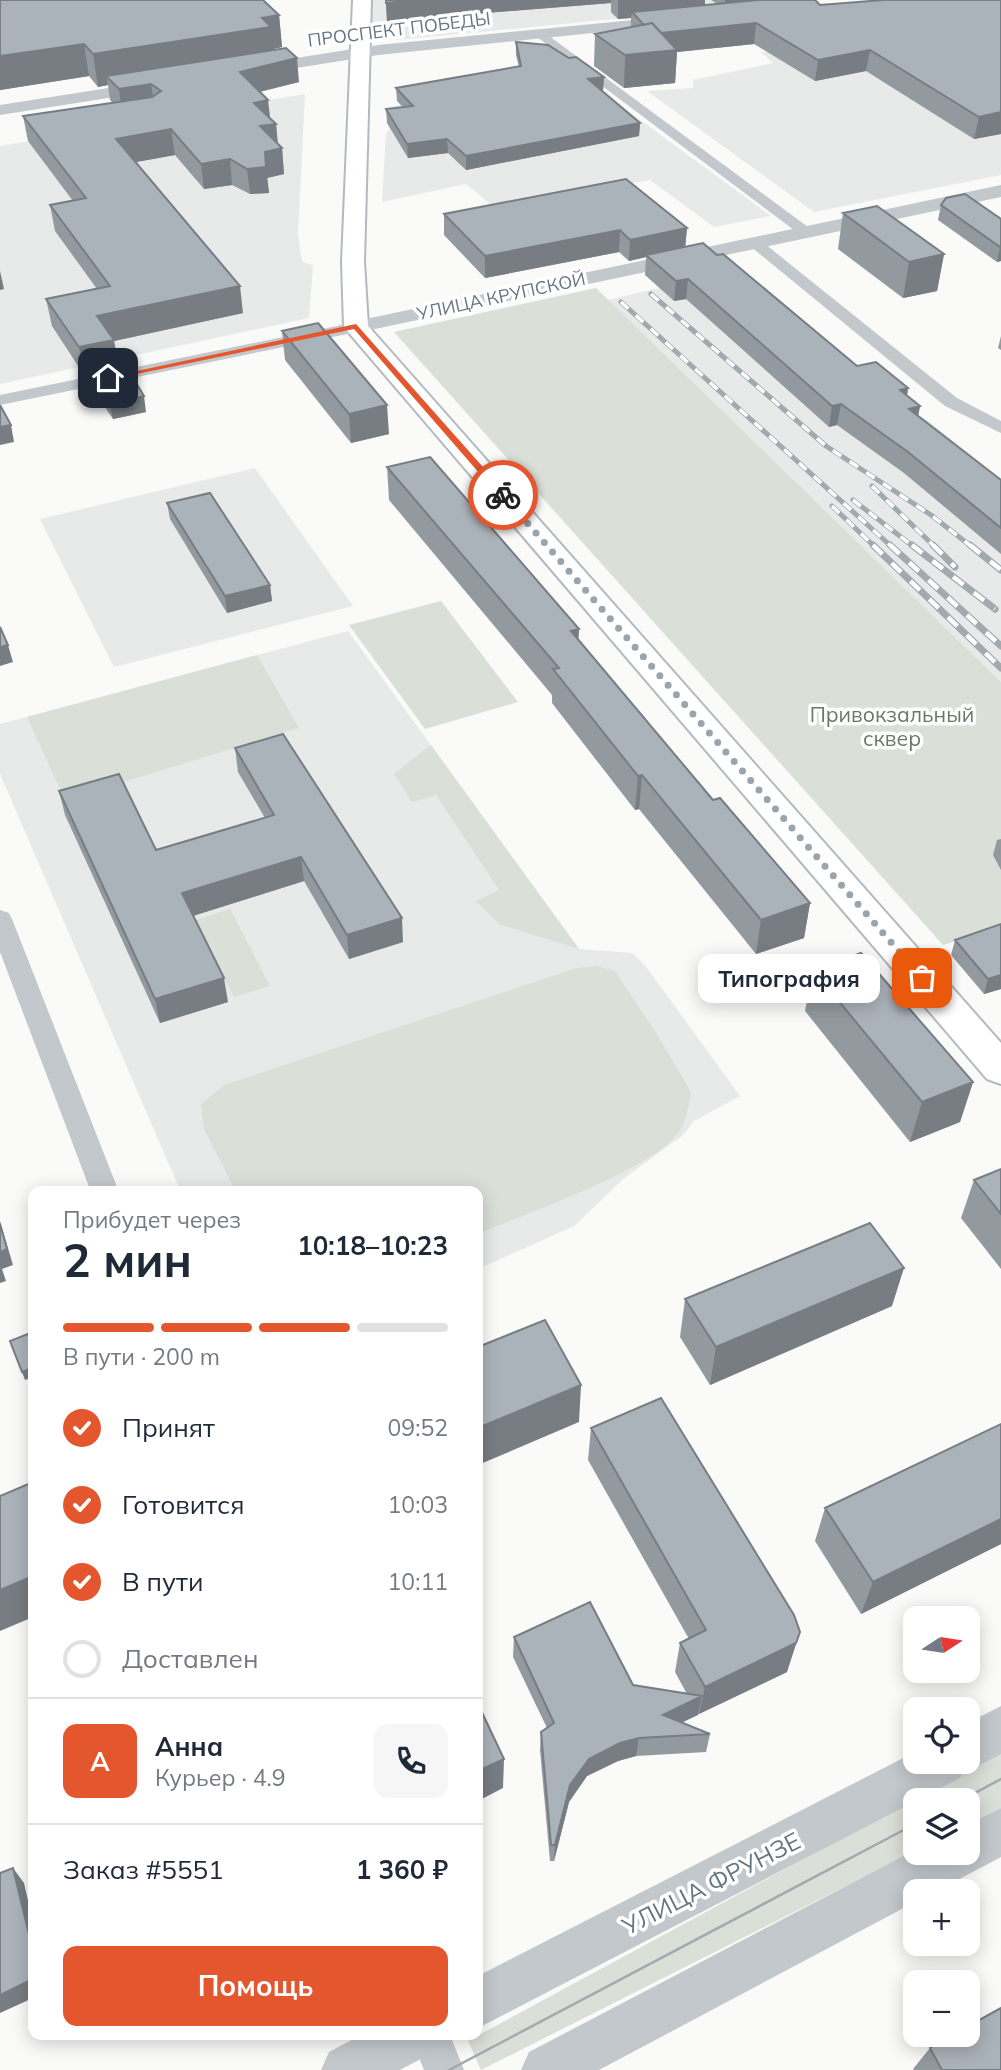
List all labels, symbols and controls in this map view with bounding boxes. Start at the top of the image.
street label: ПРОСПЕКТ ПОБЕДЫ [306,6,492,52]
street label: УЛИЦА КРУПСКОЙ [413,267,588,325]
pin [78,348,138,408]
icon: home [89,359,127,397]
courier [468,460,538,530]
icon: bike [484,476,522,514]
park label: Привокзальный сквер [810,701,974,751]
pin [892,948,952,1008]
callout: Типография [698,954,880,1002]
icon: bag [903,959,941,997]
text: Типография [718,964,860,993]
text: Прибудет через [63,1205,241,1234]
text: 10:18–10:23 [297,1229,448,1262]
text: 2 мин [63,1231,192,1289]
text: В пути · 200 m [63,1342,220,1371]
icon: check [63,1409,101,1447]
text: Принят [122,1411,215,1444]
text: 09:52 [388,1413,448,1442]
icon: check [63,1486,101,1524]
text: Готовится [122,1488,245,1521]
text: 10:03 [388,1490,448,1519]
icon: check [63,1563,101,1601]
text: В пути [122,1565,203,1598]
text: 10:11 [388,1567,448,1596]
north arrow [903,1606,980,1684]
map controls [903,1606,980,2047]
text: Доставлен [122,1642,259,1675]
button: locate [903,1697,980,1774]
button: phone [374,1724,448,1798]
text: Анна [155,1730,223,1763]
text: А [90,1745,110,1778]
text: Курьер · 4.9 [155,1763,286,1792]
button: layers [903,1788,980,1865]
street label: УЛИЦА ФРУНЗЕ [616,1825,805,1941]
text: Заказ #5551 [63,1853,224,1886]
text: 1 360 ₽ [356,1853,448,1886]
button: + [903,1879,980,1956]
button: Помощь [63,1946,448,2026]
button: − [903,1970,980,2047]

